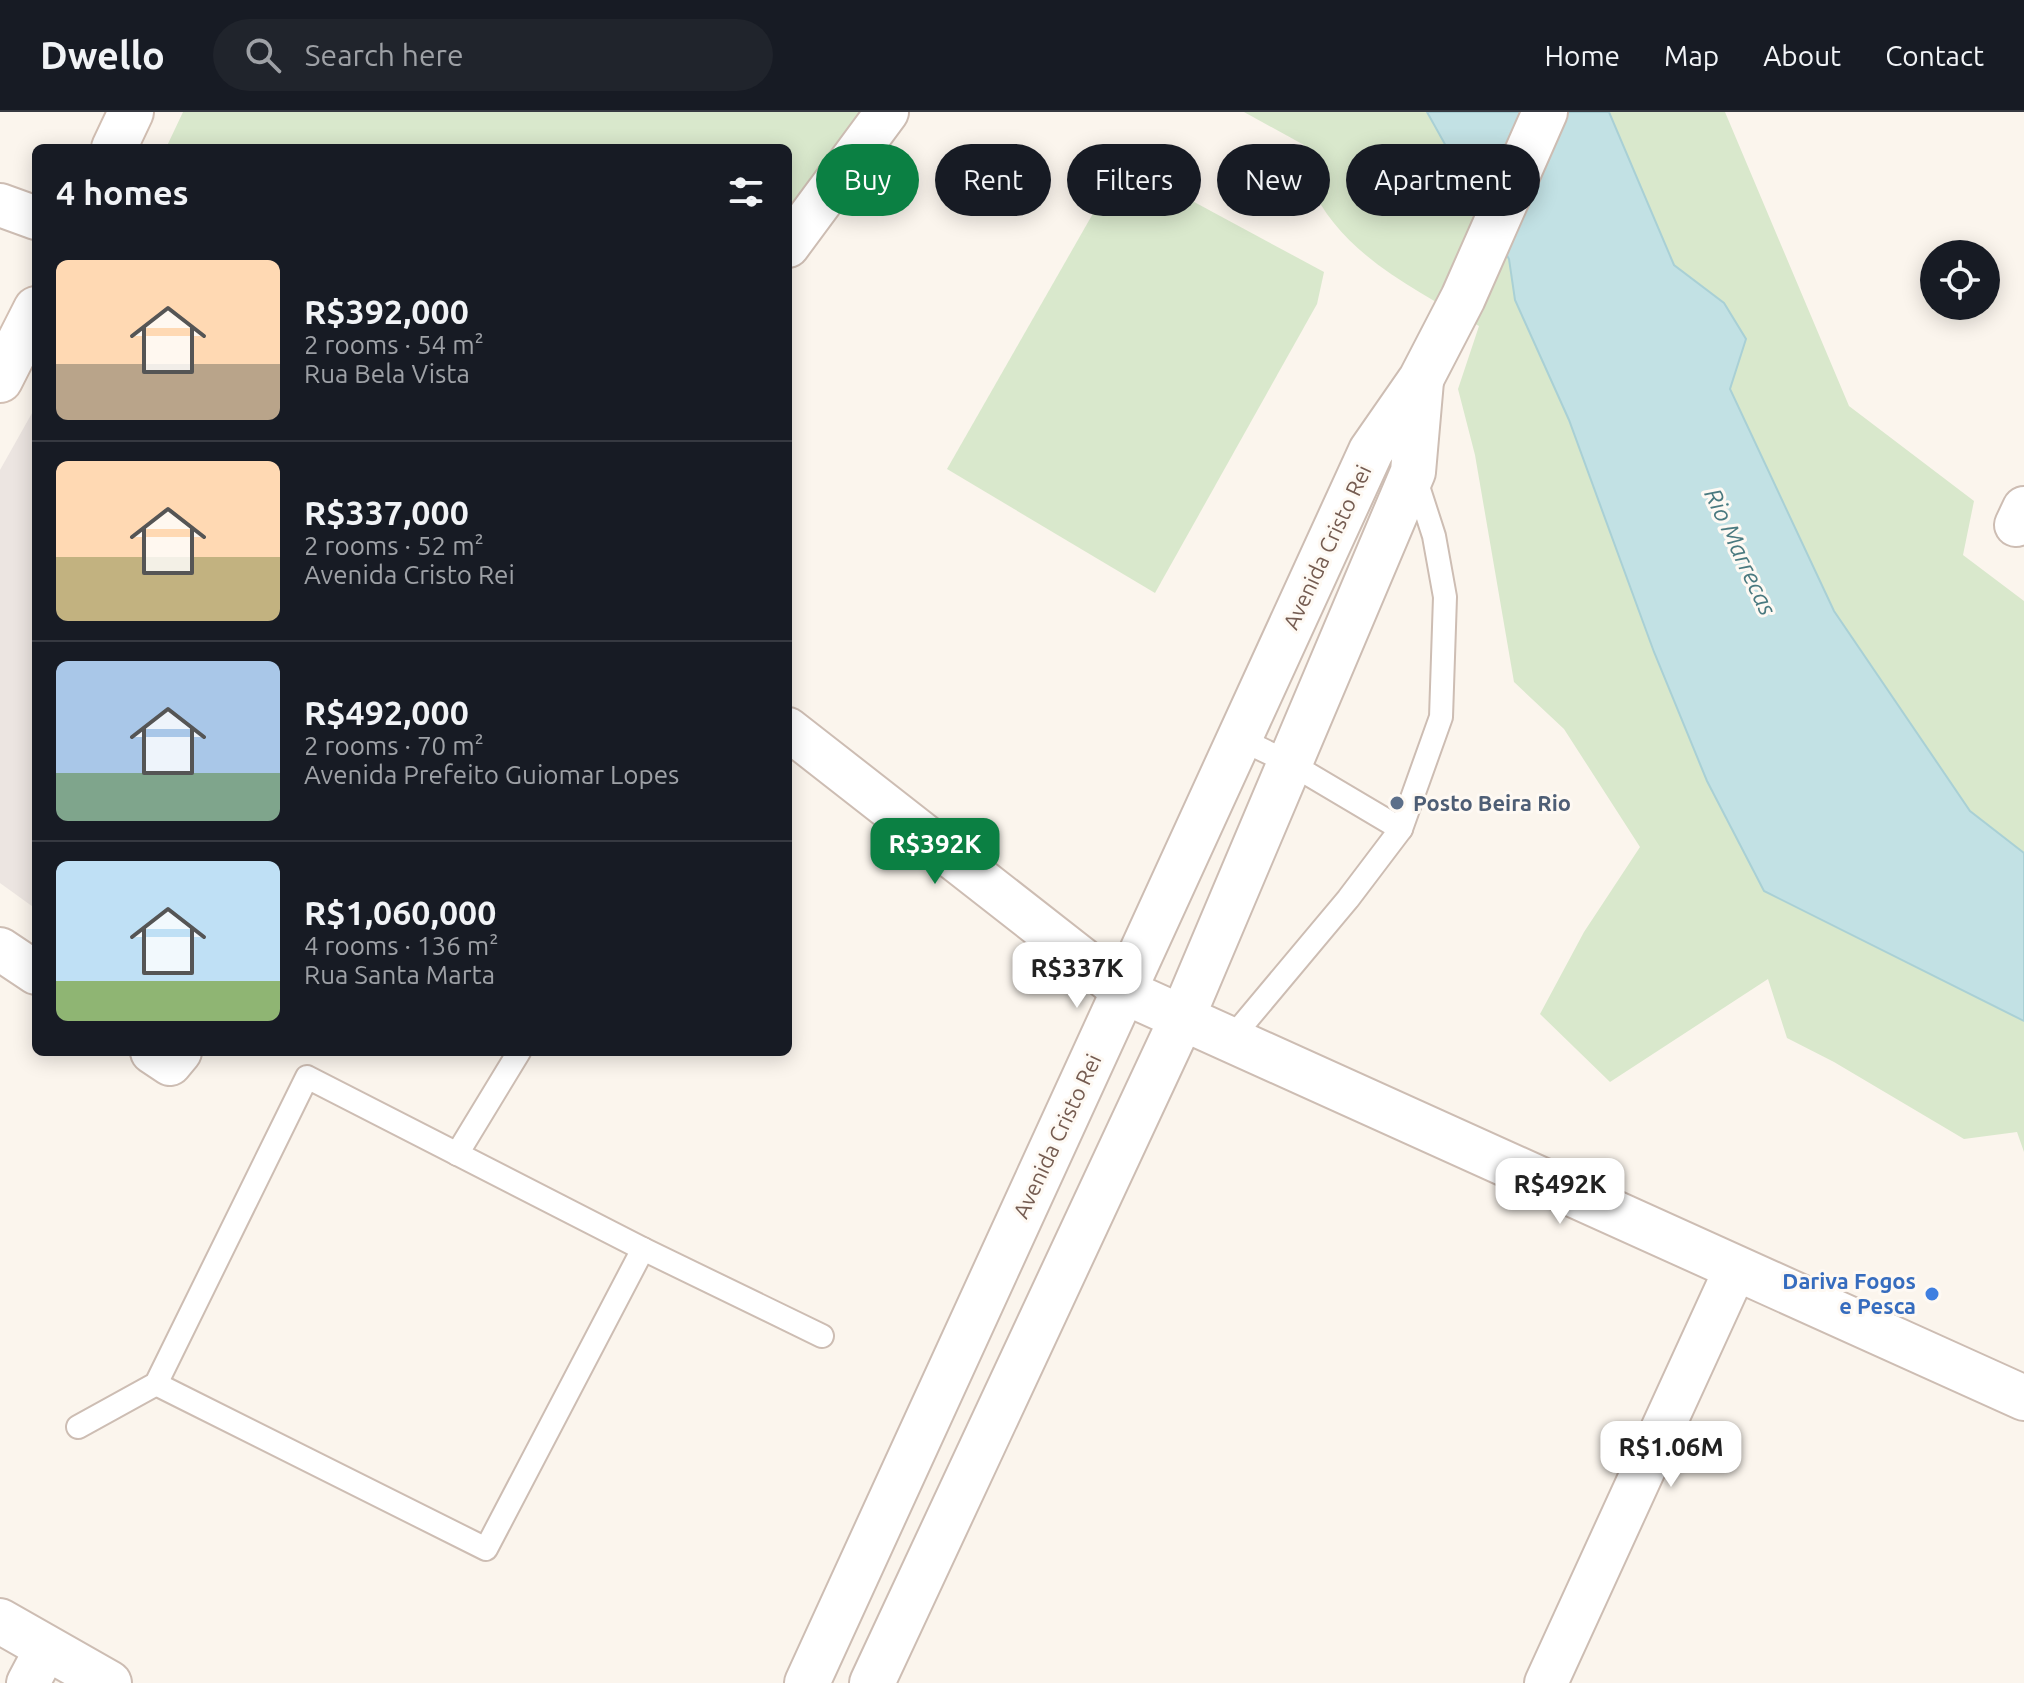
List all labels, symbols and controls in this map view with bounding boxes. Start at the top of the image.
search box [213,19,773,91]
icon: search [241,33,285,77]
text: Dwello [40,34,165,76]
text: Search here [305,38,463,72]
text: Home [1545,40,1620,71]
text: Map [1664,40,1719,71]
text: About [1763,40,1841,71]
text: Contact [1885,40,1984,71]
chip: Buy [816,144,919,216]
chip: Rent [935,144,1051,216]
chip: Filters [1067,144,1201,216]
chip: New [1217,144,1330,216]
chip: Apartment [1346,144,1540,216]
icon: filters [724,170,768,214]
text: 4 homes [56,173,189,211]
map controls [1920,240,2000,320]
button: locate [1920,240,2000,320]
icon: home [120,292,216,388]
text: R$392,000 [304,292,469,330]
text: 2 rooms · 54 m² [304,330,484,359]
text: Rua Bela Vista [304,359,470,388]
street label: Avenida Cristo Rei [1278,461,1376,633]
water label: Rio Marrecas [1699,484,1782,620]
icon: home [120,493,216,589]
text: R$337,000 [304,493,469,531]
text: 2 rooms · 52 m² [304,531,484,560]
text: Avenida Cristo Rei [304,560,515,589]
icon: home [120,693,216,789]
text: R$492,000 [304,693,469,731]
text: 2 rooms · 70 m² [304,731,484,760]
text: Avenida Prefeito Guiomar Lopes [304,760,679,789]
place label: Posto Beira Rio [1413,790,1571,815]
marker: Posto Beira Rio [1388,794,1406,812]
pin: R$392K [870,818,1000,886]
text: R$392K [888,829,982,858]
icon: home [120,893,216,989]
text: R$1,060,000 [304,893,496,931]
text: 4 rooms · 136 m² [304,931,499,960]
pin: R$337K [1012,942,1142,1010]
text: R$337K [1030,953,1124,982]
text: Rua Santa Marta [304,960,495,989]
street label: Avenida Cristo Rei [1008,1050,1106,1222]
pin: R$492K [1495,1158,1625,1226]
text: R$492K [1513,1169,1607,1198]
place label: Dariva Fogos e Pesca [1782,1268,1916,1318]
marker: Dariva Fogos e Pesca [1923,1285,1941,1303]
pin: R$1.06M [1597,1421,1745,1489]
text: R$1.06M [1618,1432,1724,1461]

